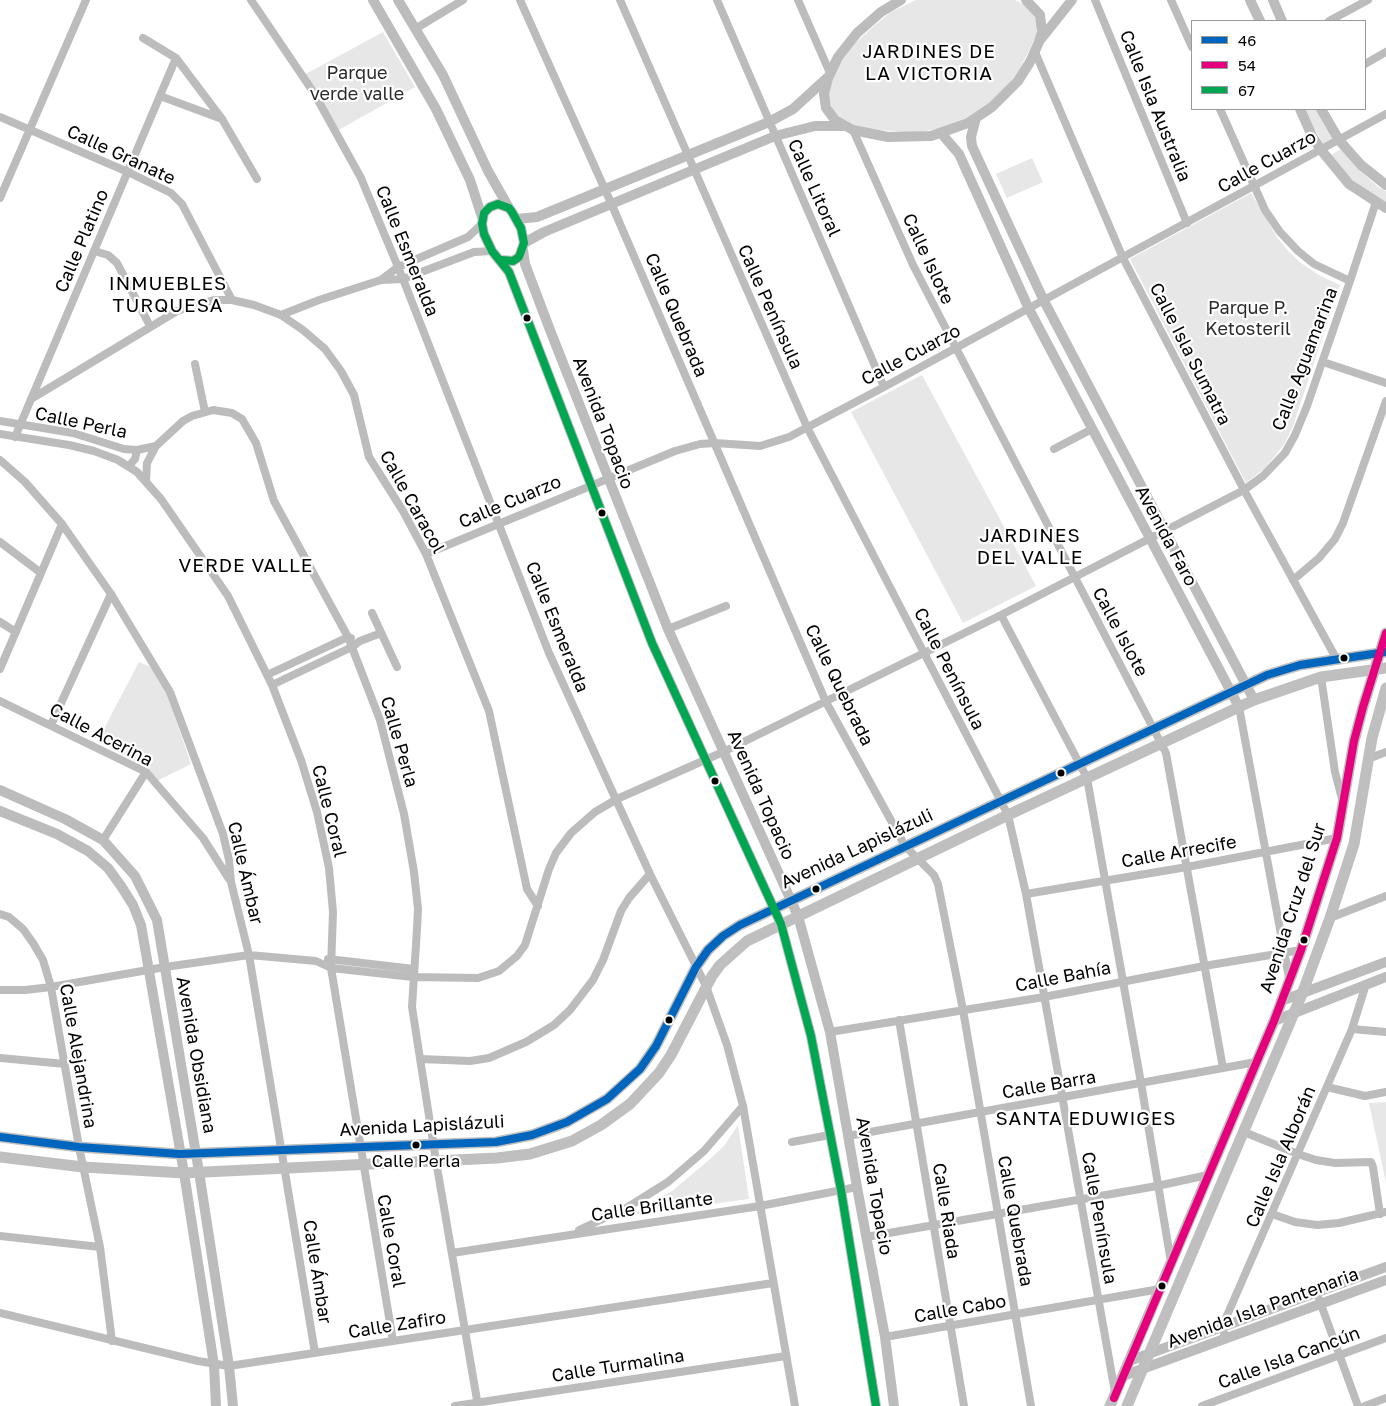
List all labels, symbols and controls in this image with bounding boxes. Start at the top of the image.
legend [1191,20,1366,110]
street label: Calle Isla Australia [1115,27,1195,185]
text: 46 [1238,31,1256,49]
district label: JARDINES DE LA VICTORIA [861,41,997,85]
text: 54 [1238,56,1256,74]
park label: Parque verde valle [310,62,404,104]
text: 67 [1238,81,1255,99]
street label: Calle Granate [63,120,179,190]
street label: Calle Cuarzo [1214,126,1320,198]
street label: Calle Litoral [783,136,845,240]
street label: Calle Esmeralda [371,182,443,320]
street label: Calle Platino [51,186,113,296]
street label: Calle Islote [898,210,958,308]
street label: Calle Península [733,241,807,373]
street label: Calle Quebrada [640,250,712,380]
district label: INMUEBLES TURQUESA [108,273,228,317]
street label: Calle Isla Sumatra [1145,279,1235,429]
street label: Calle Aguamarina [1268,284,1342,434]
park label: Parque P. Ketosteril [1205,297,1291,340]
unlabelled marker [522,313,532,323]
street label: Calle Cuarzo [858,320,964,390]
street label: Avenida Topacio [568,354,638,492]
street label: Calle Perla [33,403,129,443]
street label: Calle Caracol [375,447,449,557]
street label: Calle Cuarzo [456,471,564,533]
street label: Avenida Faro [1130,482,1202,590]
unlabelled marker [597,508,607,518]
district label: JARDINES DEL VALLE [976,525,1084,569]
district label: VERDE VALLE [177,555,315,577]
street label: Calle Esmeralda [521,558,593,696]
street label: Calle Islote [1087,584,1153,680]
street label: Calle Península [909,604,989,734]
street label: Calle Quebrada [800,621,878,749]
unlabelled marker [1339,653,1349,663]
street label: Calle Perla [376,694,422,790]
street label: Calle Acerina [46,699,156,771]
street label: Avenida Topacio [723,727,799,863]
street label: Calle Coral [307,763,351,859]
unlabelled marker [1056,768,1066,778]
unlabelled marker [710,776,720,786]
street label: Avenida Lapislázuli [777,804,937,894]
street label: Calle Ámbar [223,819,267,927]
street label: Avenida Cruz del Sur [1255,820,1331,996]
street label: Calle Arrecife [1120,831,1238,873]
unlabelled marker [811,884,821,894]
unlabelled marker [1299,935,1309,945]
street label: Calle Bahía [1013,957,1113,997]
street label: Avenida Obsidiana [172,975,220,1135]
street label: Calle Alejandrina [55,982,101,1130]
unlabelled marker [664,1015,674,1025]
street label: Calle Barra [1000,1066,1098,1104]
street label: Calle Isla Alborán [1241,1083,1321,1231]
district label: SANTA EDUWIGES [994,1108,1178,1130]
street label: Avenida Lapislázuli [339,1111,505,1141]
street label: Avenida Topacio [851,1115,897,1257]
marker: Calle Perla [411,1140,421,1150]
street label: Calle Península [1077,1150,1121,1286]
place label: Calle Perla [372,1152,460,1172]
street label: Calle Quebrada [993,1154,1037,1288]
street label: Calle Riada [928,1161,964,1261]
street label: Calle Brillante [590,1188,714,1226]
street label: Calle Coral [372,1193,410,1289]
street label: Calle Ámbar [298,1218,336,1326]
street label: Avenida Isla Pantenaria [1164,1263,1362,1353]
unlabelled marker [1157,1281,1167,1291]
street label: Calle Cabo [912,1290,1008,1328]
street label: Calle Zafiro [347,1307,447,1343]
street label: Calle Isla Cancún [1215,1322,1363,1394]
street label: Calle Turmalina [550,1345,686,1387]

